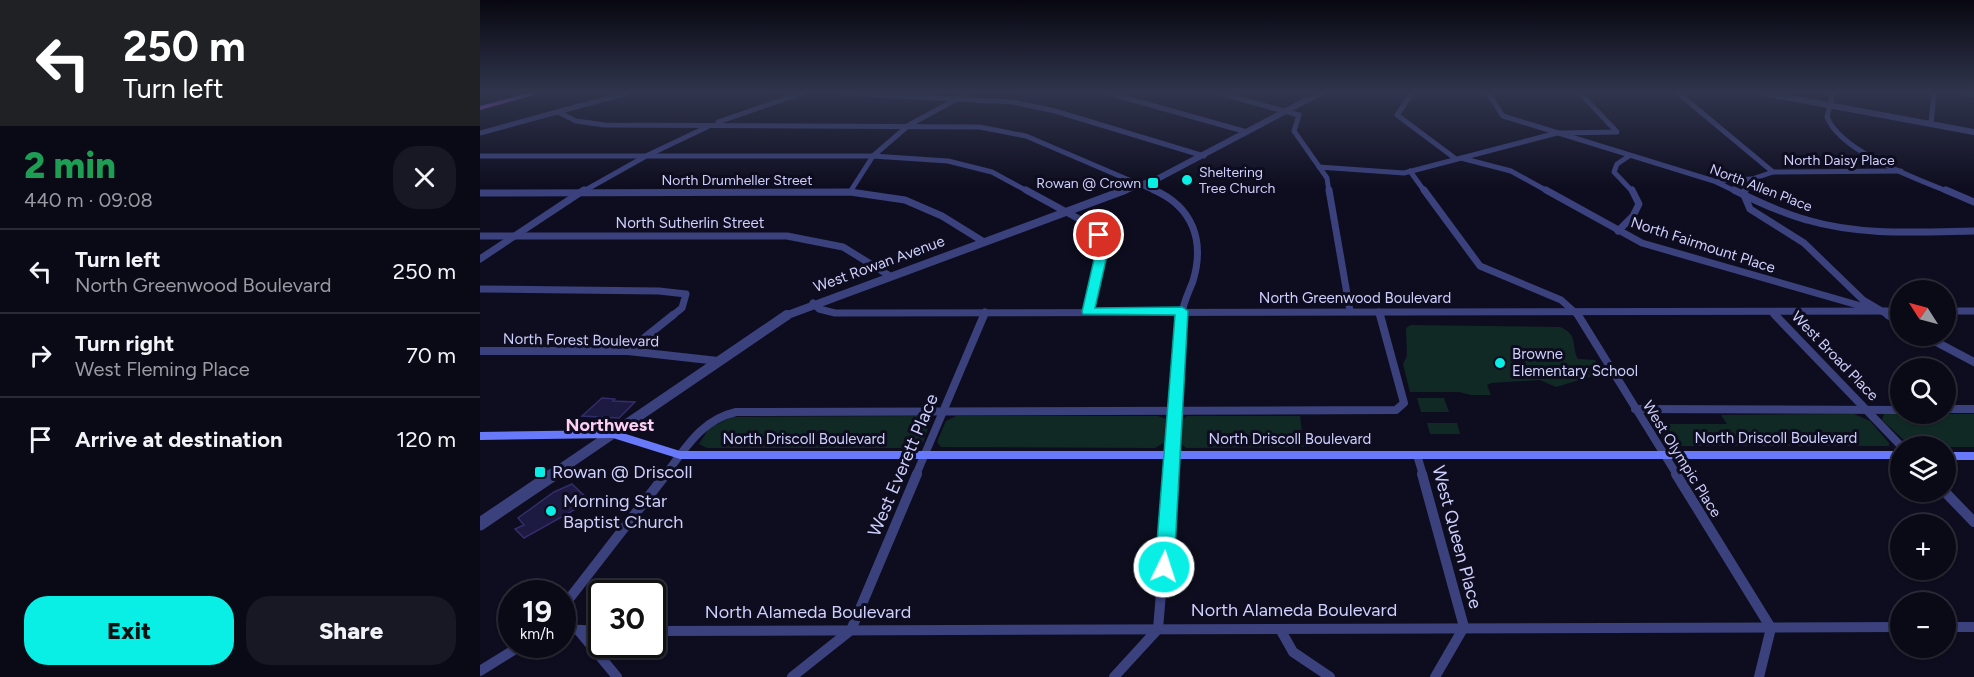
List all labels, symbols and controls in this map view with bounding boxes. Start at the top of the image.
text: 250 m [123,21,246,72]
icon: left [24,24,102,102]
text: Turn left [123,72,223,105]
text: 2 min [24,144,116,187]
button: close [393,146,456,209]
street label: North Daisy Place [1783,152,1895,169]
street label: North Allen Place [1707,161,1815,215]
place label: Sheltering Tree Church [1199,164,1276,197]
street label: North Drumheller Street [662,172,813,189]
marker: Sheltering Tree Church [1180,173,1194,187]
place label: Rowan @ Crown [1036,175,1141,192]
marker: Rowan @ Crown [1146,176,1160,190]
text: 440 m · 09:08 [24,188,153,212]
pin [1073,209,1124,260]
street label: North Fairmount Place [1628,213,1778,277]
street label: North Sutherlin Street [616,214,765,232]
icon: arrive [1082,218,1115,251]
street label: West Rowan Avenue [811,232,947,296]
text: Turn left [75,246,161,273]
icon: left [24,255,57,288]
text: 250 m [393,258,456,285]
text: North Greenwood Boulevard [75,273,332,297]
north arrow [1890,280,1956,346]
map controls [1890,280,1956,658]
street label: North Greenwood Boulevard [1259,289,1451,307]
street label: West Broad Place [1788,308,1882,404]
text: Turn right [75,330,174,357]
street label: North Forest Boulevard [503,330,659,350]
icon: right [24,339,57,372]
text: 70 m [406,342,456,369]
place label: Browne Elementary School [1512,345,1638,380]
marker: Browne Elementary School [1493,356,1507,370]
text: West Fleming Place [75,357,250,381]
button: search [1890,358,1956,424]
street label: West Everett Place [863,390,943,540]
street label: West Olympic Place [1639,397,1725,521]
district label: Northwest [566,414,654,436]
icon: arrive [24,423,57,456]
text: Arrive at destination [75,426,283,453]
text: 120 m [396,426,456,453]
street label: North Driscoll Boulevard [1695,429,1857,447]
street label: North Driscoll Boulevard [723,430,885,448]
street label: North Driscoll Boulevard [1209,430,1371,448]
button: layers [1890,436,1956,502]
place label: Rowan @ Driscoll [552,461,692,483]
street label: West Queen Place [1427,463,1487,611]
marker: Rowan @ Driscoll [533,465,547,479]
place label: Morning Star Baptist Church [563,490,683,533]
marker: Morning Star Baptist Church [544,504,558,518]
button: + [1890,514,1956,580]
position arrow [1132,535,1196,599]
speed limit sign: 30 [588,580,666,658]
button: − [1890,592,1956,658]
text: 19 [522,593,552,630]
button: Exit [24,596,234,665]
button: Share [246,596,456,665]
street label: North Alameda Boulevard [1191,599,1397,621]
street label: North Alameda Boulevard [705,601,911,623]
text: km/h [520,625,554,643]

